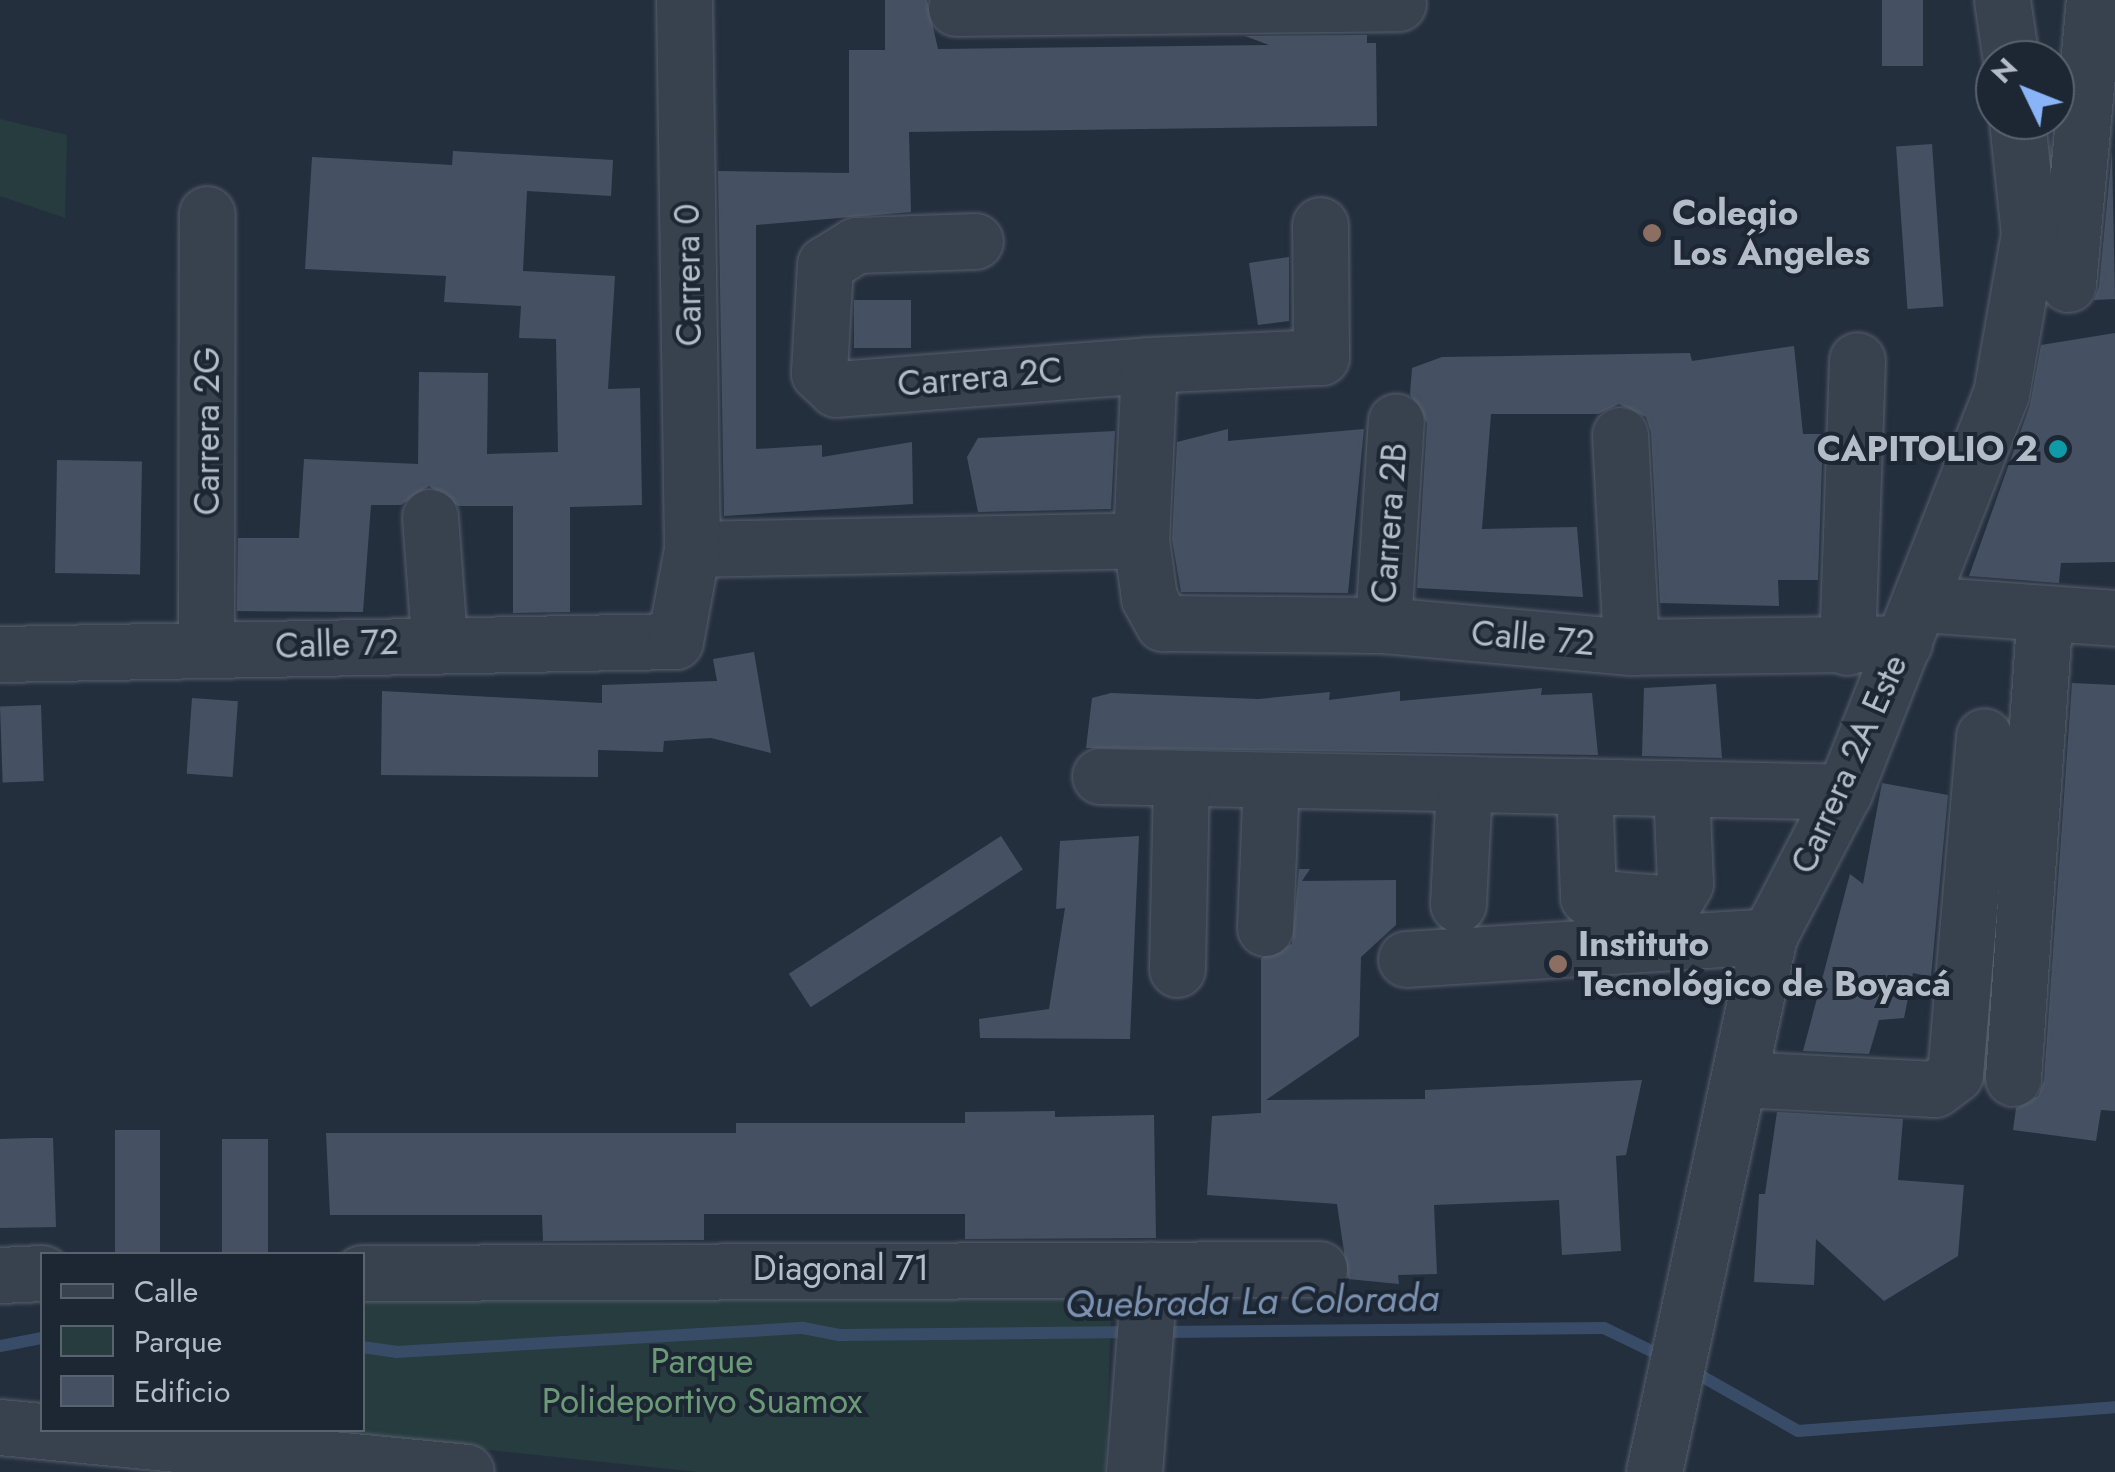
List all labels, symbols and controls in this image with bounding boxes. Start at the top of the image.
north arrow [1975,40,2075,140]
text: N [1982,48,2027,93]
place label: Colegio Los Ángeles [1672,192,1870,274]
street label: Carrera 0 [666,203,710,347]
marker: Colegio Los Ángeles [1641,222,1663,244]
street label: Carrera 2G [186,347,228,515]
street label: Carrera 2C [896,349,1064,405]
place label: CAPITOLIO 2 [1817,428,2038,470]
marker: CAPITOLIO 2 [2047,438,2069,460]
street label: Carrera 2B [1362,441,1416,605]
street label: Calle 72 [1470,612,1596,664]
street label: Calle 72 [274,621,400,667]
street label: Carrera 2A Este [1782,648,1916,880]
place label: Instituto Tecnológico de Boyacá [1578,923,1951,1005]
marker: Instituto Tecnológico de Boyacá [1547,953,1569,975]
street label: Diagonal 71 [753,1247,929,1289]
legend [40,1252,365,1432]
text: Calle [134,1270,198,1313]
water label: Quebrada La Colorada [1064,1275,1440,1327]
text: Parque [134,1320,222,1363]
park label: Parque Polideportivo Suamox [542,1340,862,1422]
text: Edificio [134,1370,230,1413]

